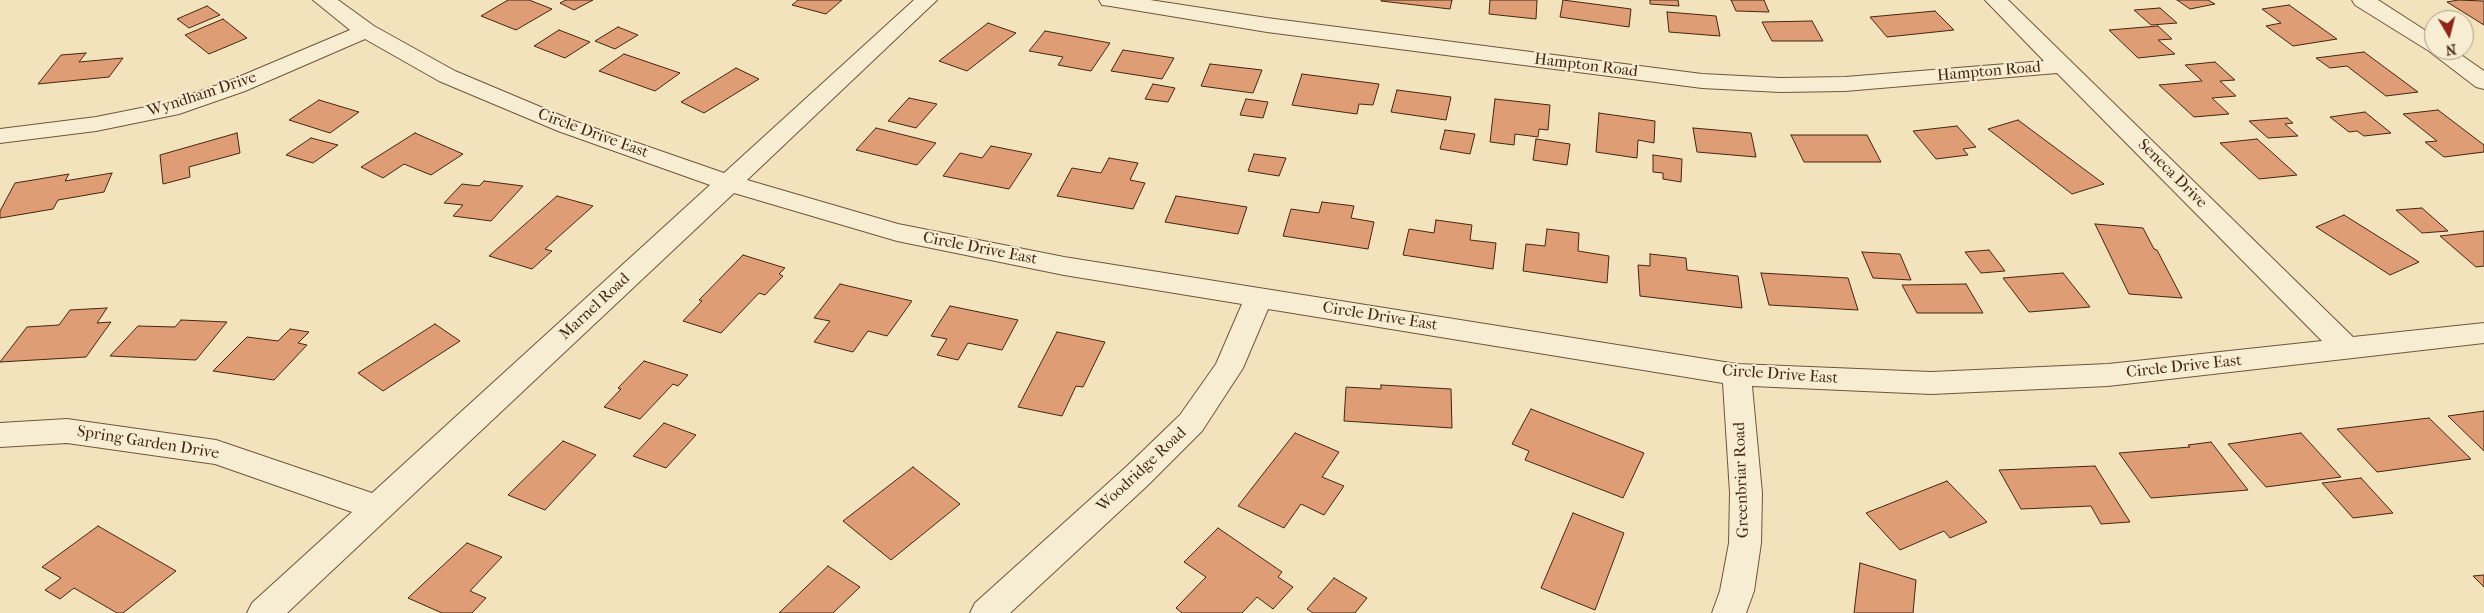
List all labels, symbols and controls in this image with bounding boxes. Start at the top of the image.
north arrow [2424,10,2474,60]
text: N [2445,40,2457,59]
street label: Hampton Road [1533,50,1639,82]
street label: Hampton Road [1936,58,2042,86]
street label: Wyndham Drive [145,68,259,122]
street label: Circle Drive East [535,105,651,163]
street label: Seneca Drive [2133,135,2211,213]
street label: Circle Drive East [921,229,1039,269]
street label: Marnel Road [556,270,634,344]
street label: Circle Drive East [1321,298,1439,336]
street label: Circle Drive East [2125,351,2243,383]
street label: Circle Drive East [1721,361,1839,389]
street label: Spring Garden Drive [76,422,220,464]
street label: Greenbriar Road [1730,422,1754,538]
street label: Woodridge Road [1093,424,1191,516]

